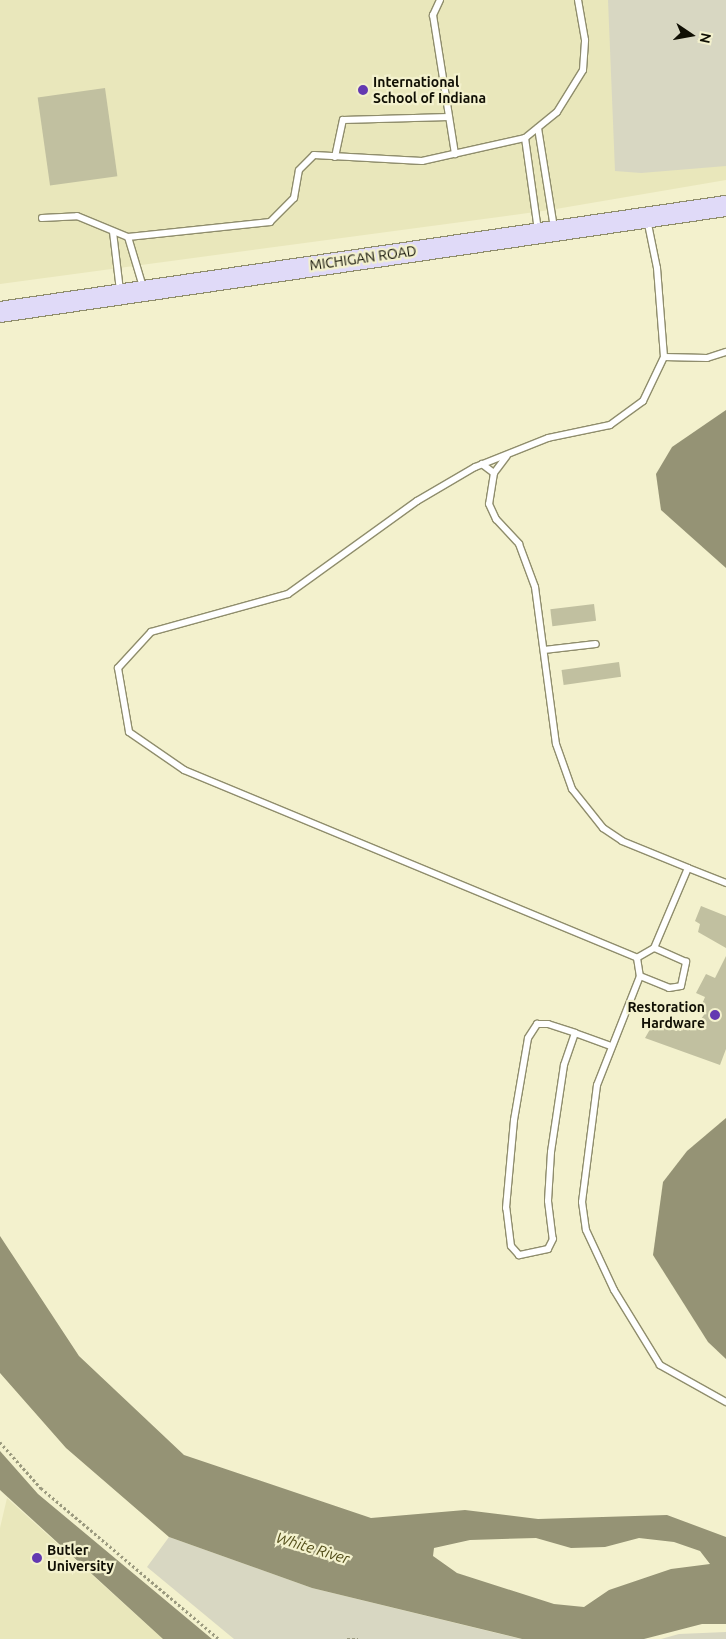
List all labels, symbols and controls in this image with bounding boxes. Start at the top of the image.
north arrow [666,10,716,60]
text: N [697,31,715,45]
place label: International School of Indiana [373,74,486,106]
marker: International School of Indiana [357,84,369,96]
street label: MICHIGAN ROAD [309,242,417,274]
place label: Restoration Hardware [627,999,705,1032]
marker: Restoration Hardware [709,1009,721,1021]
water label: White River [274,1528,352,1568]
place label: Butler University [47,1542,114,1574]
marker: Butler University [31,1552,43,1564]

